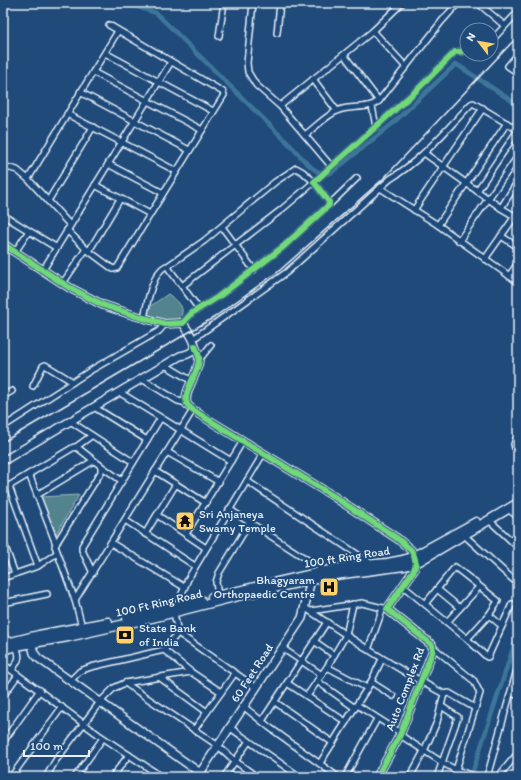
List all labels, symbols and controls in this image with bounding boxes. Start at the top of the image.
north arrow [459,22,499,62]
text: N [463,31,478,44]
place label: Sri Anjaneya Swamy Temple [199,507,276,535]
temple icon: Sri Anjaneya Swamy Temple [174,510,196,532]
street label: 100 ft Ring Road [303,543,391,571]
place label: Bhagyaram Orthopaedic Centre [213,573,315,601]
hospital icon: Bhagyaram Orthopaedic Centre [318,576,340,598]
street label: 100 Ft Ring Road [114,586,204,620]
place label: State Bank of India [139,621,197,649]
bank icon: State Bank of India [114,624,136,646]
street label: 60 Feet Road [228,641,276,705]
street label: Auto Complex Rd [383,645,428,733]
scale bar [24,732,89,758]
text: 100 m [30,739,63,753]

